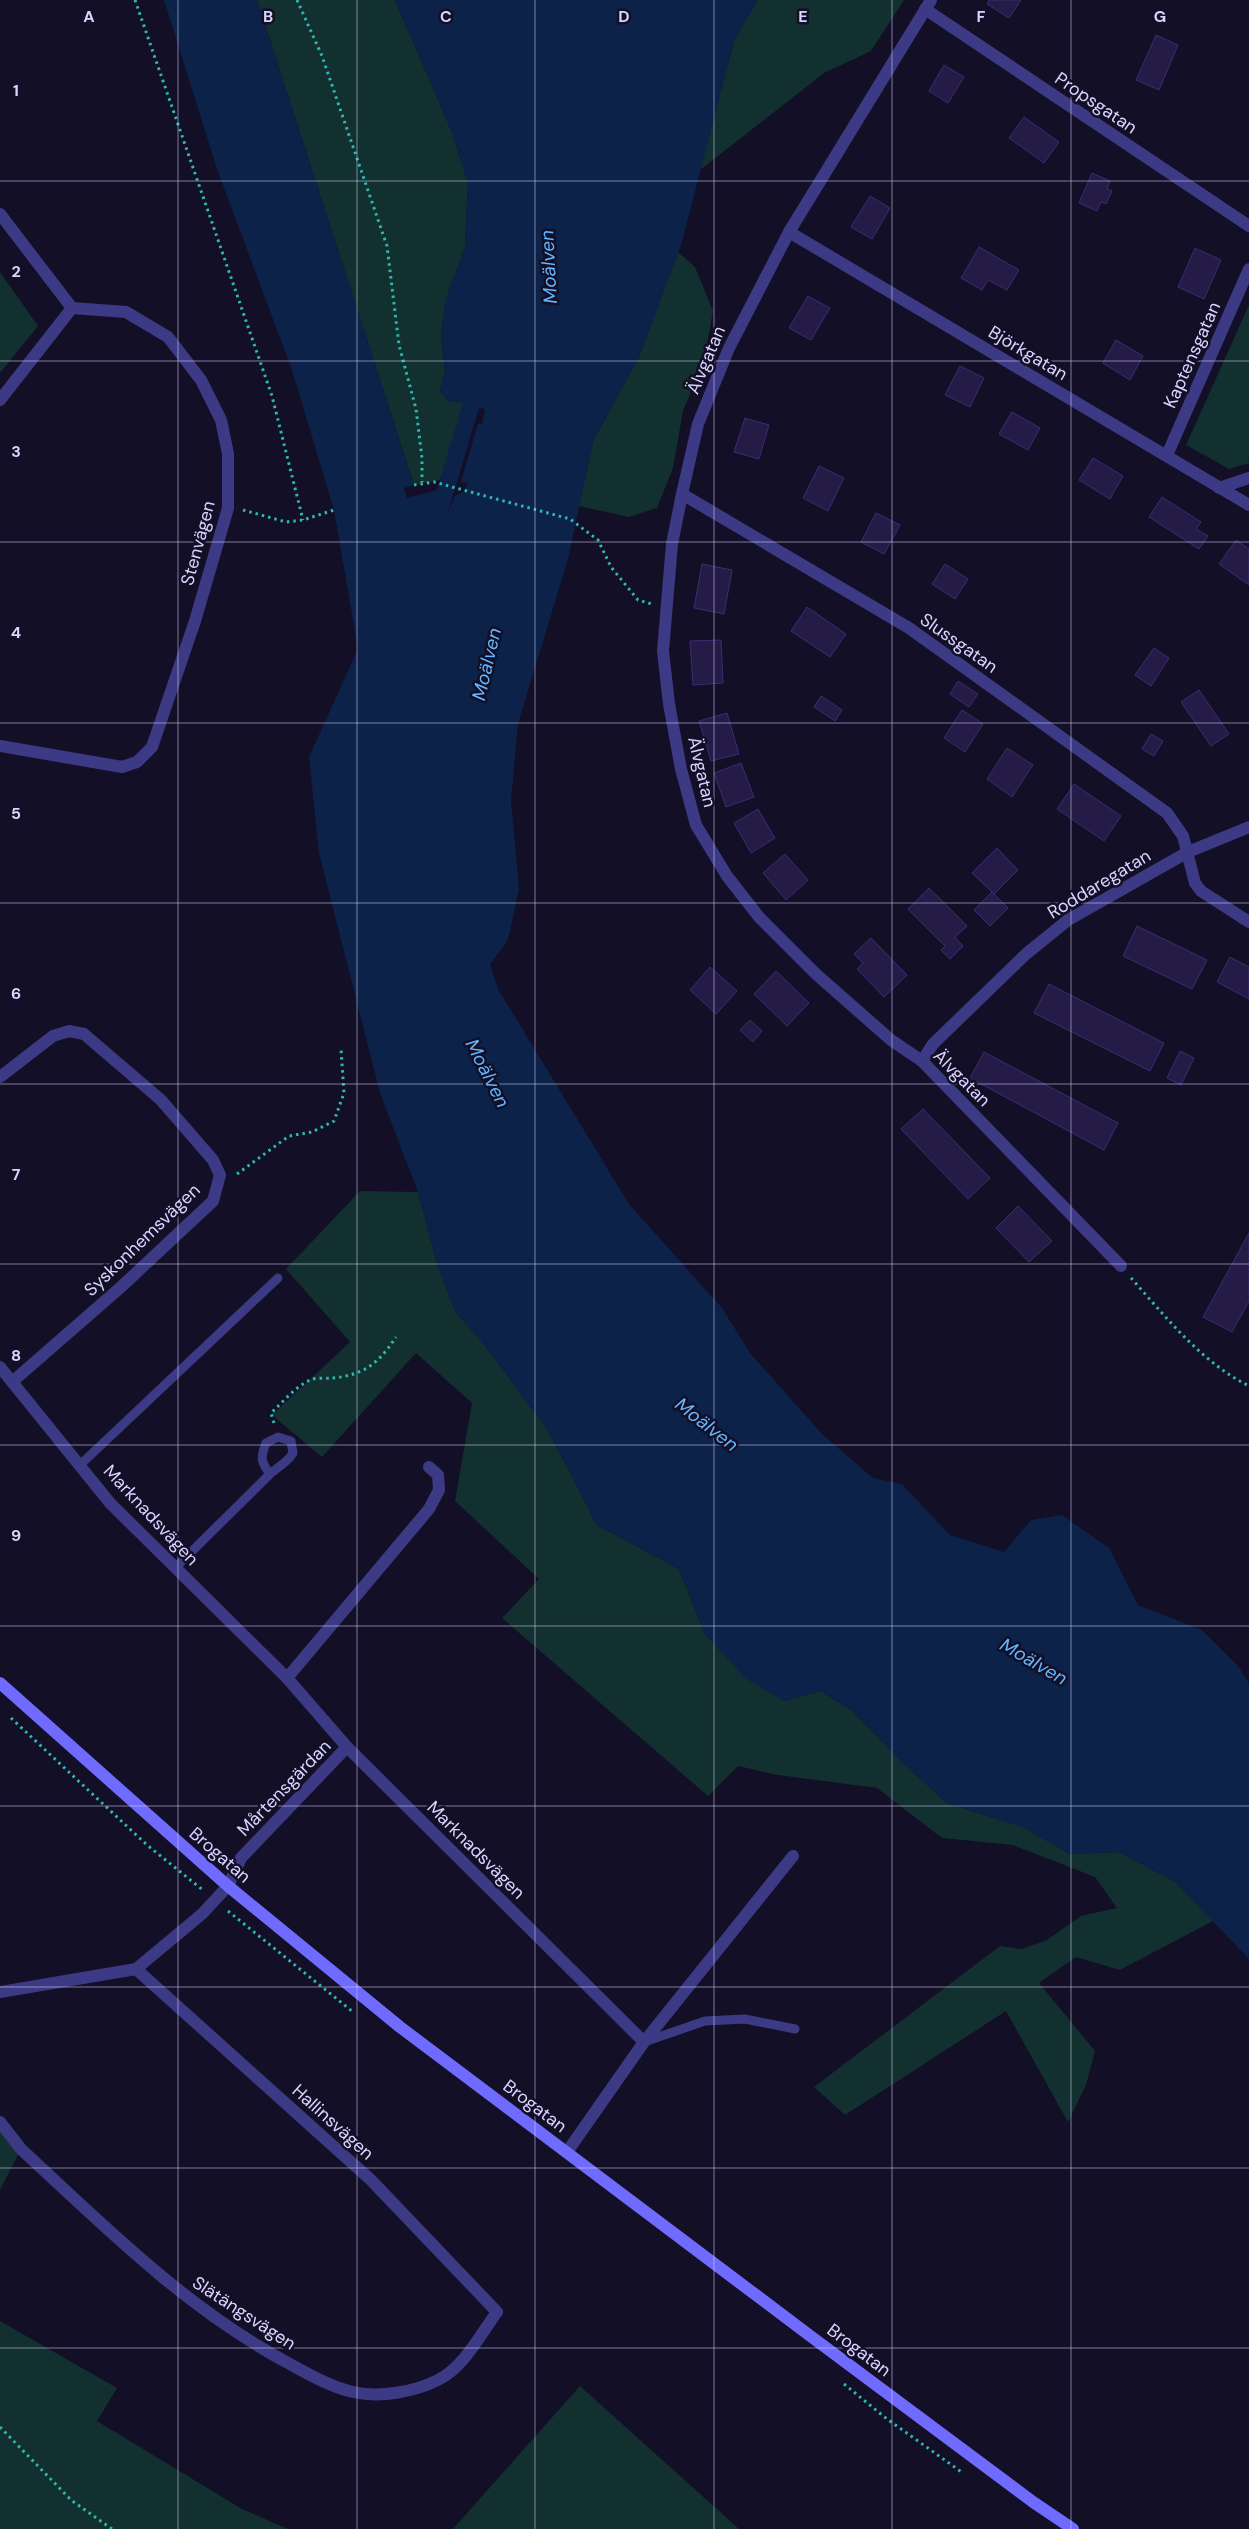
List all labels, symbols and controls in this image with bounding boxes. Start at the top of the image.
text: A [83,6,95,27]
text: B [263,6,273,27]
text: C [440,6,452,27]
text: D [618,6,630,27]
text: E [798,6,808,27]
text: F [977,6,986,27]
text: G [1154,6,1166,27]
street label: Propsgatan [1050,67,1142,139]
text: 1 [13,80,19,101]
water label: Moälven [534,229,563,304]
text: 2 [11,261,21,282]
street label: Kaptensgatan [1158,298,1226,412]
street label: Björkgatan [984,320,1072,386]
street label: Älvgatan [681,322,731,398]
text: 3 [11,441,21,462]
street label: Stenvägen [175,498,221,588]
street label: Slussgatan [915,607,1003,679]
text: 4 [11,622,21,643]
water label: Moälven [466,625,507,703]
street label: Älvgatan [682,734,722,810]
text: 5 [11,803,21,824]
street label: Roddaregatan [1043,844,1155,924]
text: 6 [11,983,21,1004]
water label: Moälven [460,1035,515,1112]
street label: Älvgatan [928,1044,996,1112]
text: 7 [12,1164,21,1185]
street label: Syskonhemsvägen [79,1178,205,1302]
text: 8 [11,1345,21,1366]
water label: Moälven [670,1392,744,1457]
street label: Marknadsvägen [98,1459,204,1571]
text: 9 [11,1525,21,1546]
water label: Moälven [996,1632,1072,1691]
street label: Mårtensgärdan [232,1735,336,1841]
street label: Marknadsvägen [422,1796,530,1904]
street label: Brogatan [184,1822,256,1888]
street label: Brogatan [498,2074,572,2138]
street label: Hallinsvägen [287,2079,379,2165]
street label: Slätängsvägen [188,2271,300,2355]
street label: Brogatan [822,2318,896,2382]

